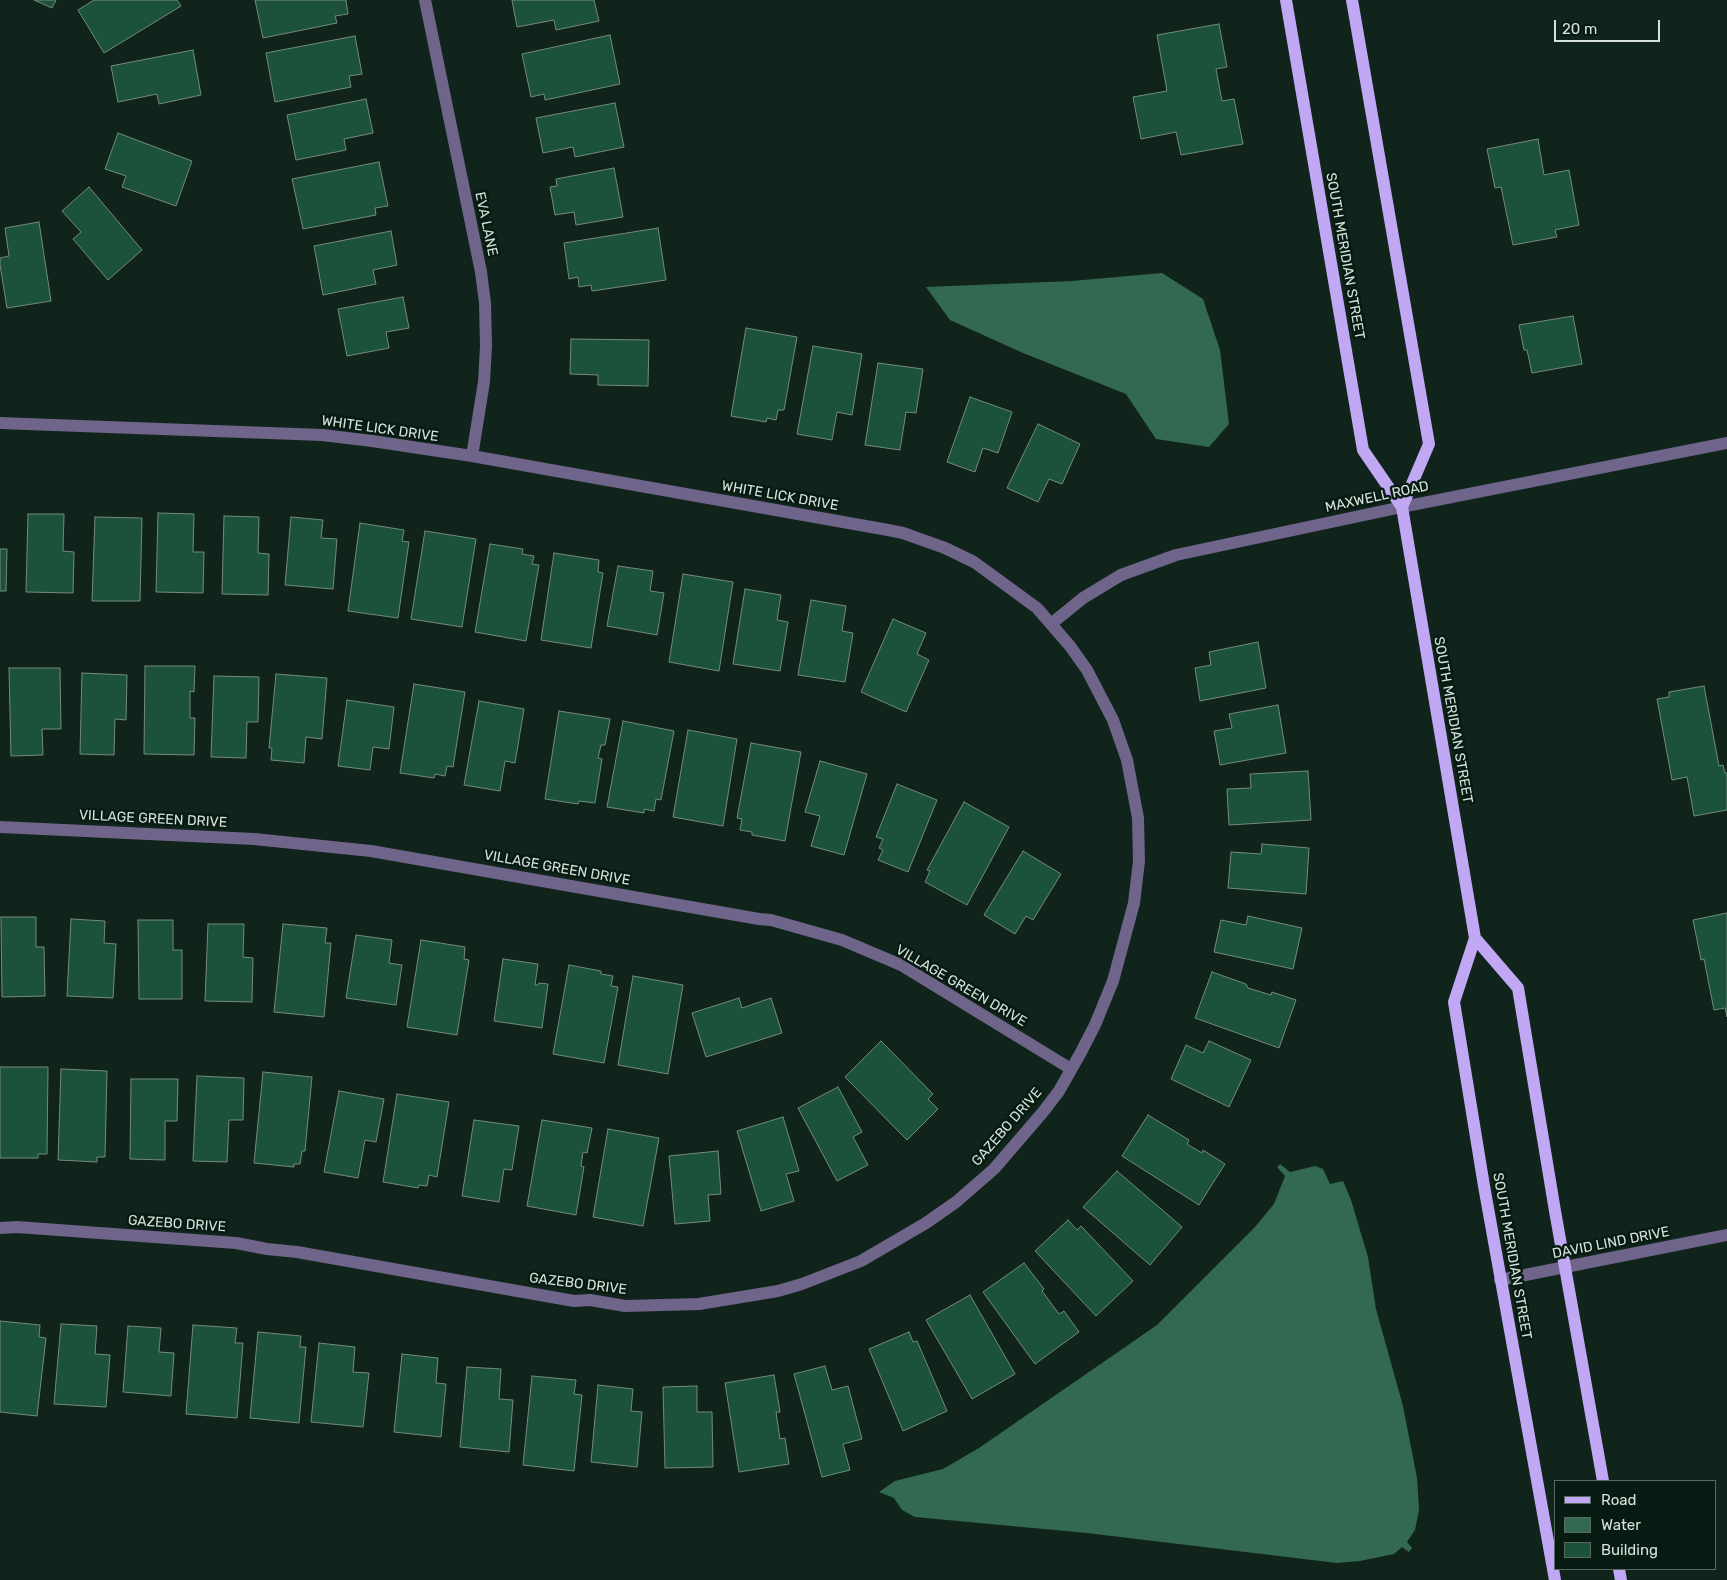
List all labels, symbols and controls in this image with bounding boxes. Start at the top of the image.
scale bar [1557,10,1663,42]
text: 20 m [1562,20,1597,38]
street label: SOUTH MERIDIAN STREET [1322,171,1368,341]
street label: EVA LANE [471,190,501,258]
street label: WHITE LICK DRIVE [320,412,440,446]
street label: WHITE LICK DRIVE [720,477,840,515]
street label: MAXWELL ROAD [1324,478,1430,516]
street label: SOUTH MERIDIAN STREET [1430,635,1476,805]
street label: VILLAGE GREEN DRIVE [78,807,228,831]
street label: VILLAGE GREEN DRIVE [482,847,632,889]
street label: VILLAGE GREEN DRIVE [892,942,1030,1030]
street label: GAZEBO DRIVE [968,1084,1046,1170]
street label: SOUTH MERIDIAN STREET [1489,1171,1535,1341]
street label: GAZEBO DRIVE [127,1212,227,1236]
street label: DAVID LIND DRIVE [1551,1223,1671,1263]
street label: GAZEBO DRIVE [528,1270,628,1298]
legend [1554,1480,1717,1570]
text: Road [1601,1491,1637,1509]
text: Water [1601,1516,1641,1534]
text: Building [1601,1541,1658,1559]

